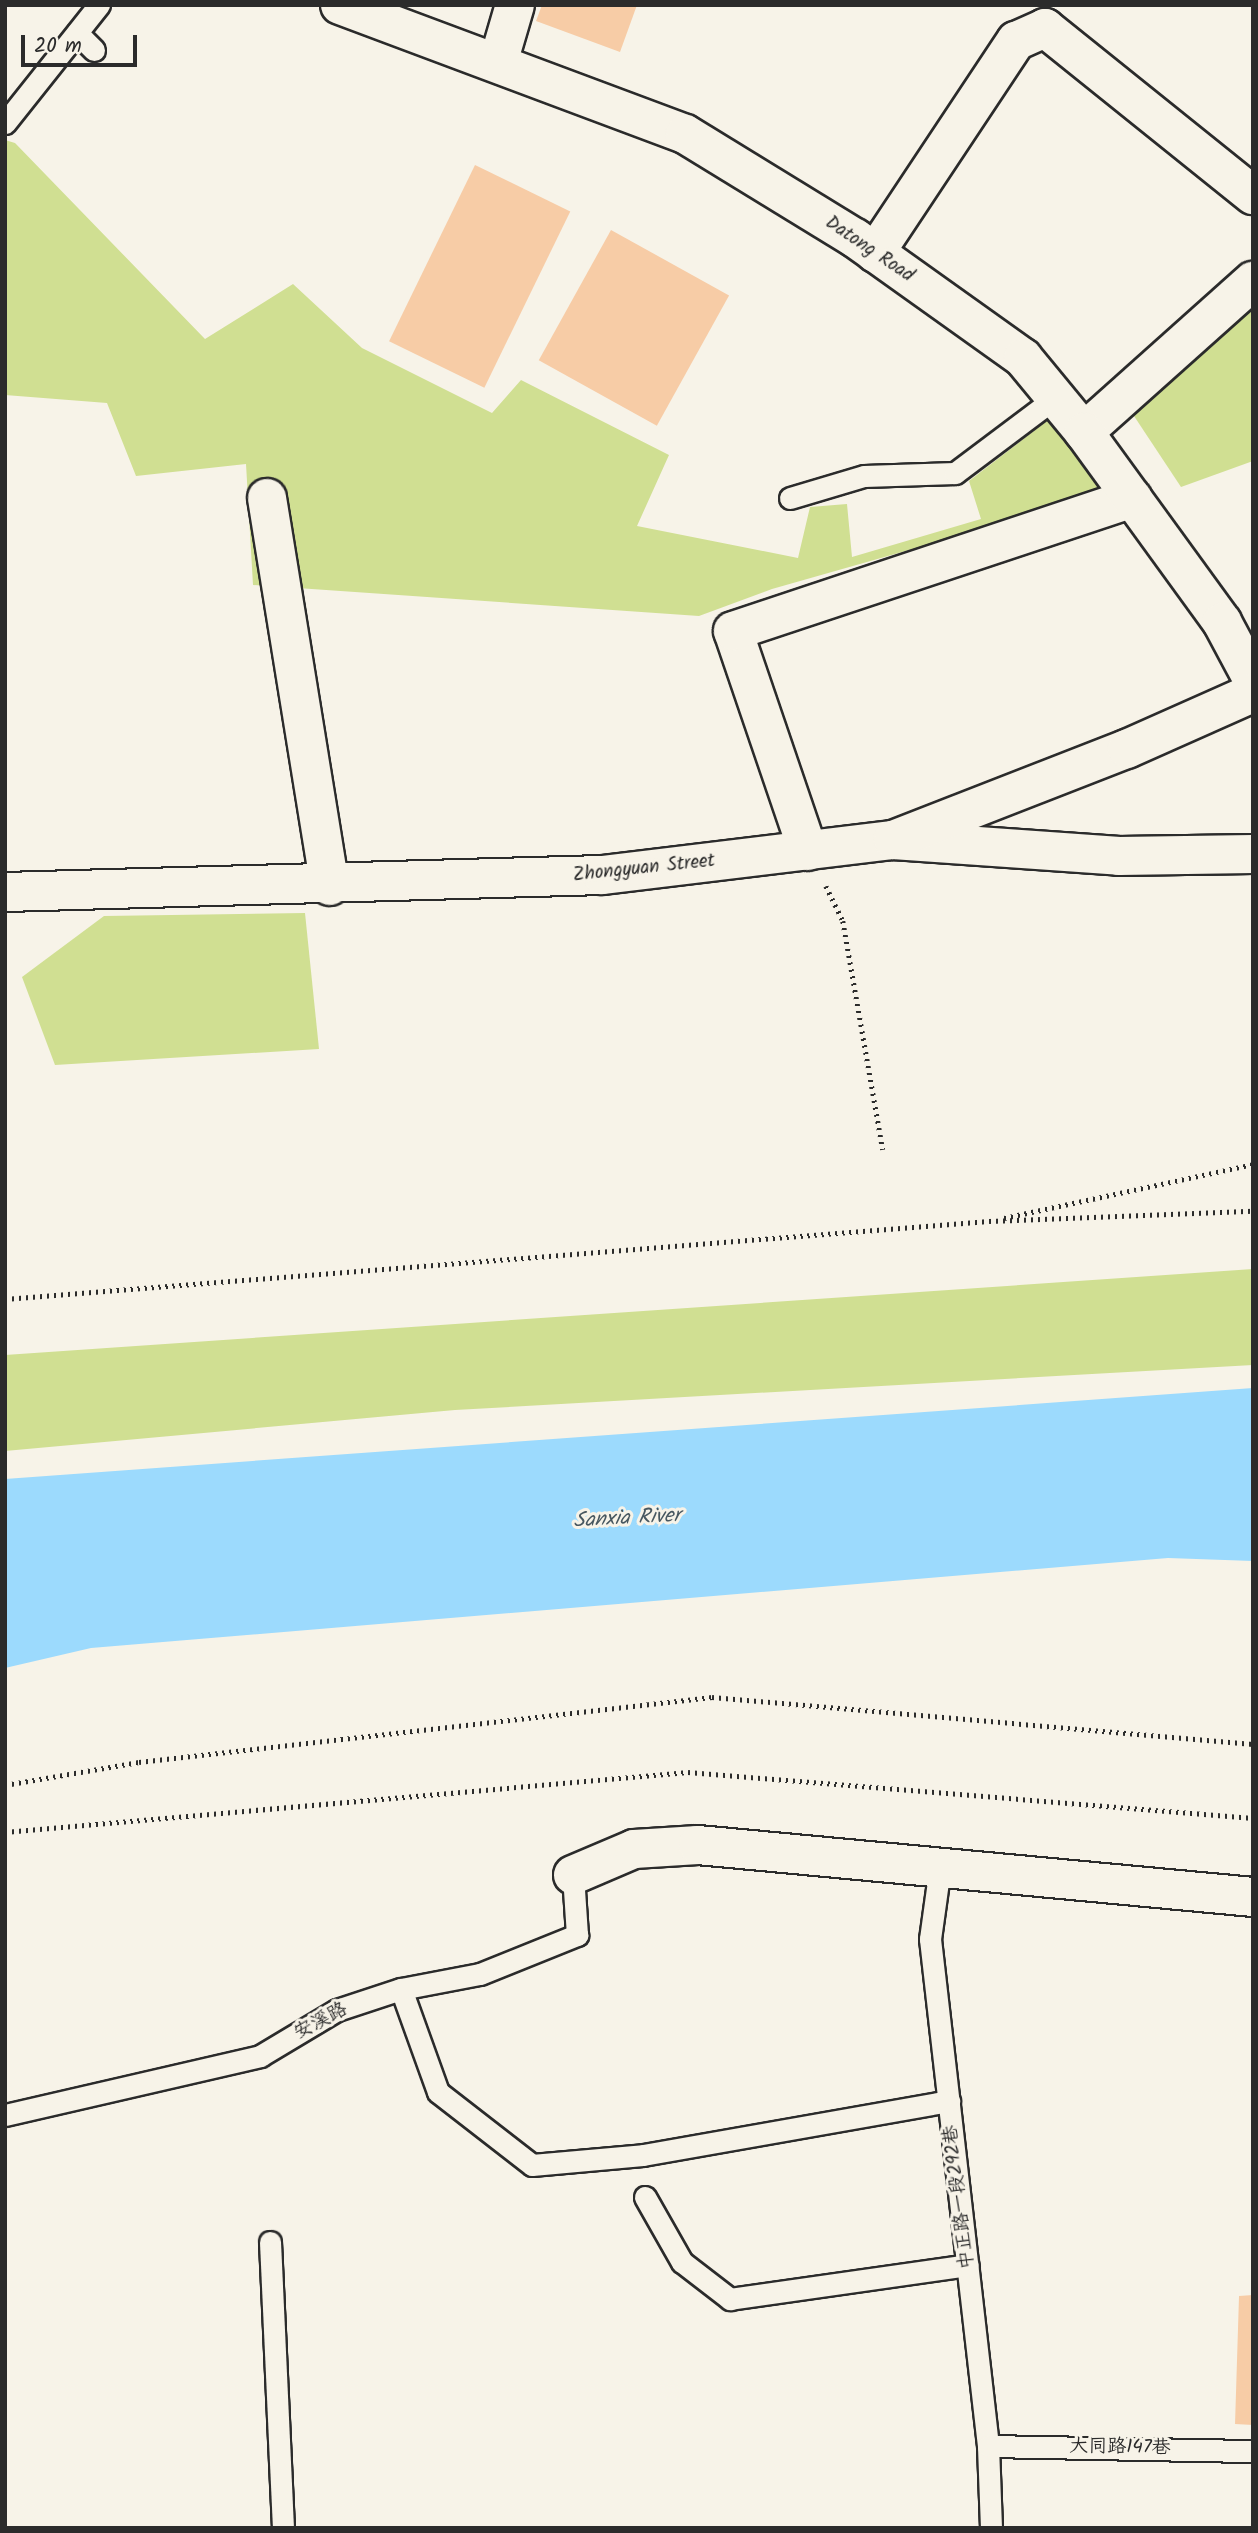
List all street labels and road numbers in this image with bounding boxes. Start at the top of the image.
street label: Datong Road [820,212,918,288]
street label: Zhongyuan Street [572,850,716,888]
street label: 安溪路 [290,1999,352,2045]
street label: 中正路一段292巷 [940,2123,980,2271]
street label: 大同路147巷 [1069,2436,1171,2460]

